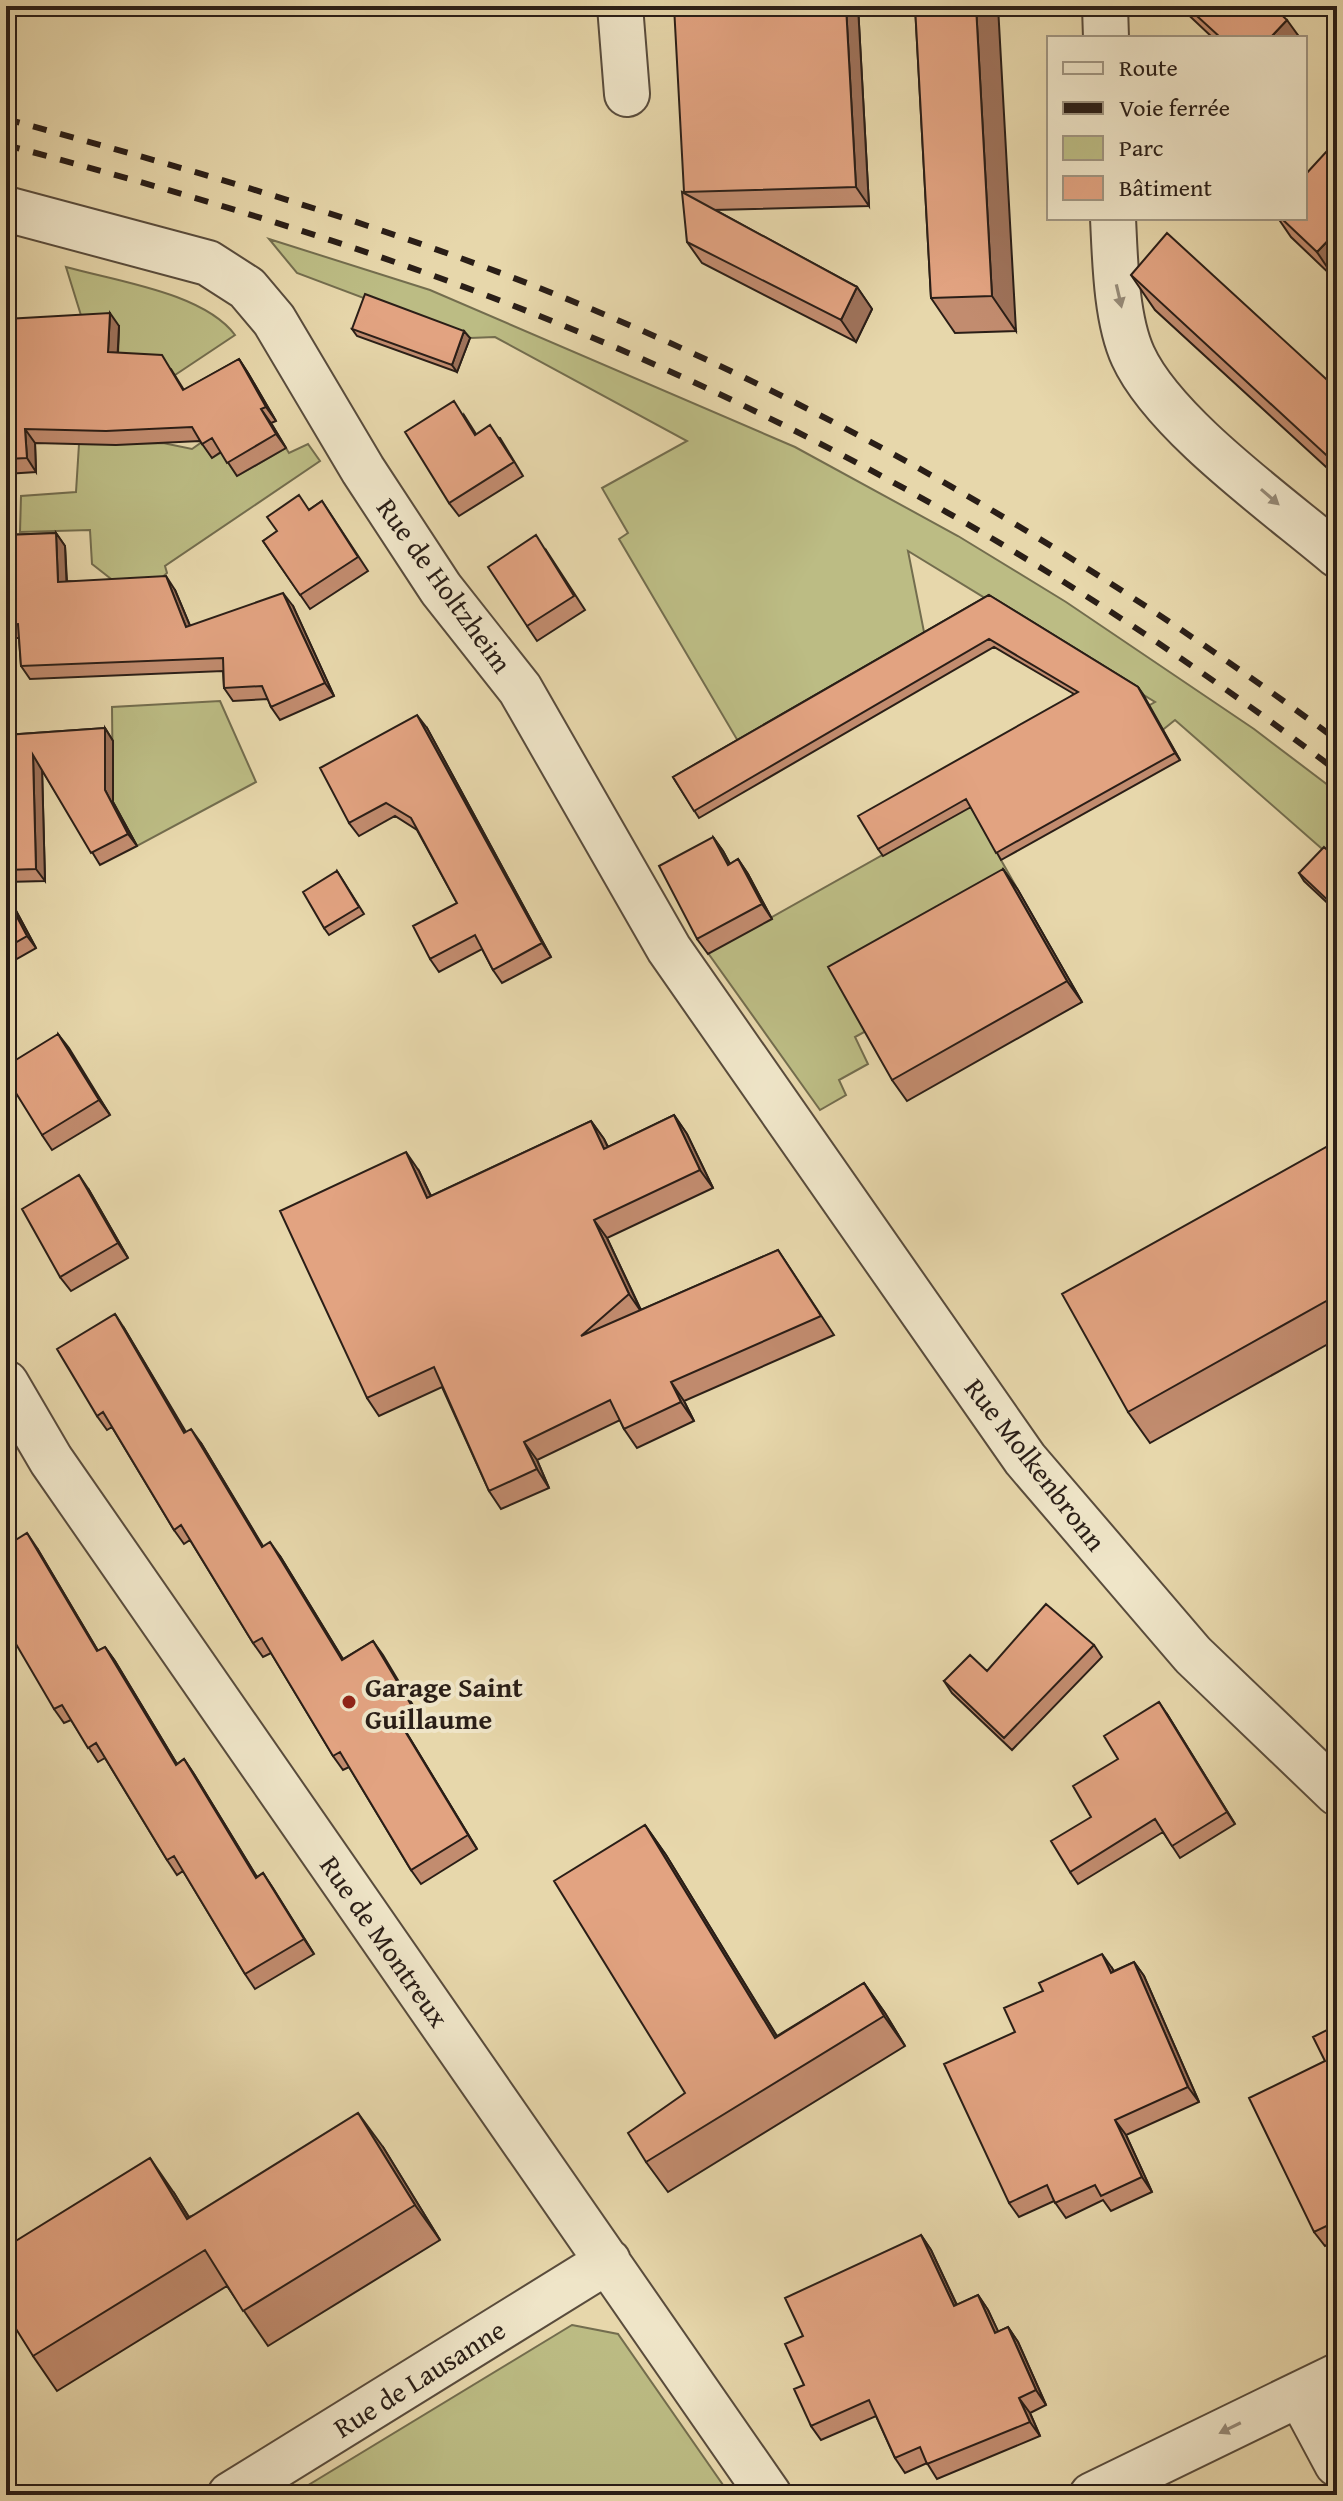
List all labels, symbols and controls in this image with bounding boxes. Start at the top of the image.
legend [1047,36,1307,220]
text: Route [1119,50,1178,85]
text: Voie ferrée [1119,90,1230,125]
text: Parc [1119,130,1164,165]
text: Bâtiment [1119,170,1213,205]
one-way arrow [1113,283,1126,308]
one-way arrow [1259,488,1279,505]
street label: Rue de Holtzheim [367,489,523,681]
street label: Rue Molkenbronn [955,1369,1117,1559]
place label: Garage Saint Guillaume [365,1666,523,1739]
marker: Garage Saint Guillaume [340,1693,358,1711]
street label: Rue de Montreux [310,1847,460,2036]
street label: Rue de Lausanne [325,2309,513,2447]
one-way arrow [1218,2421,1241,2435]

